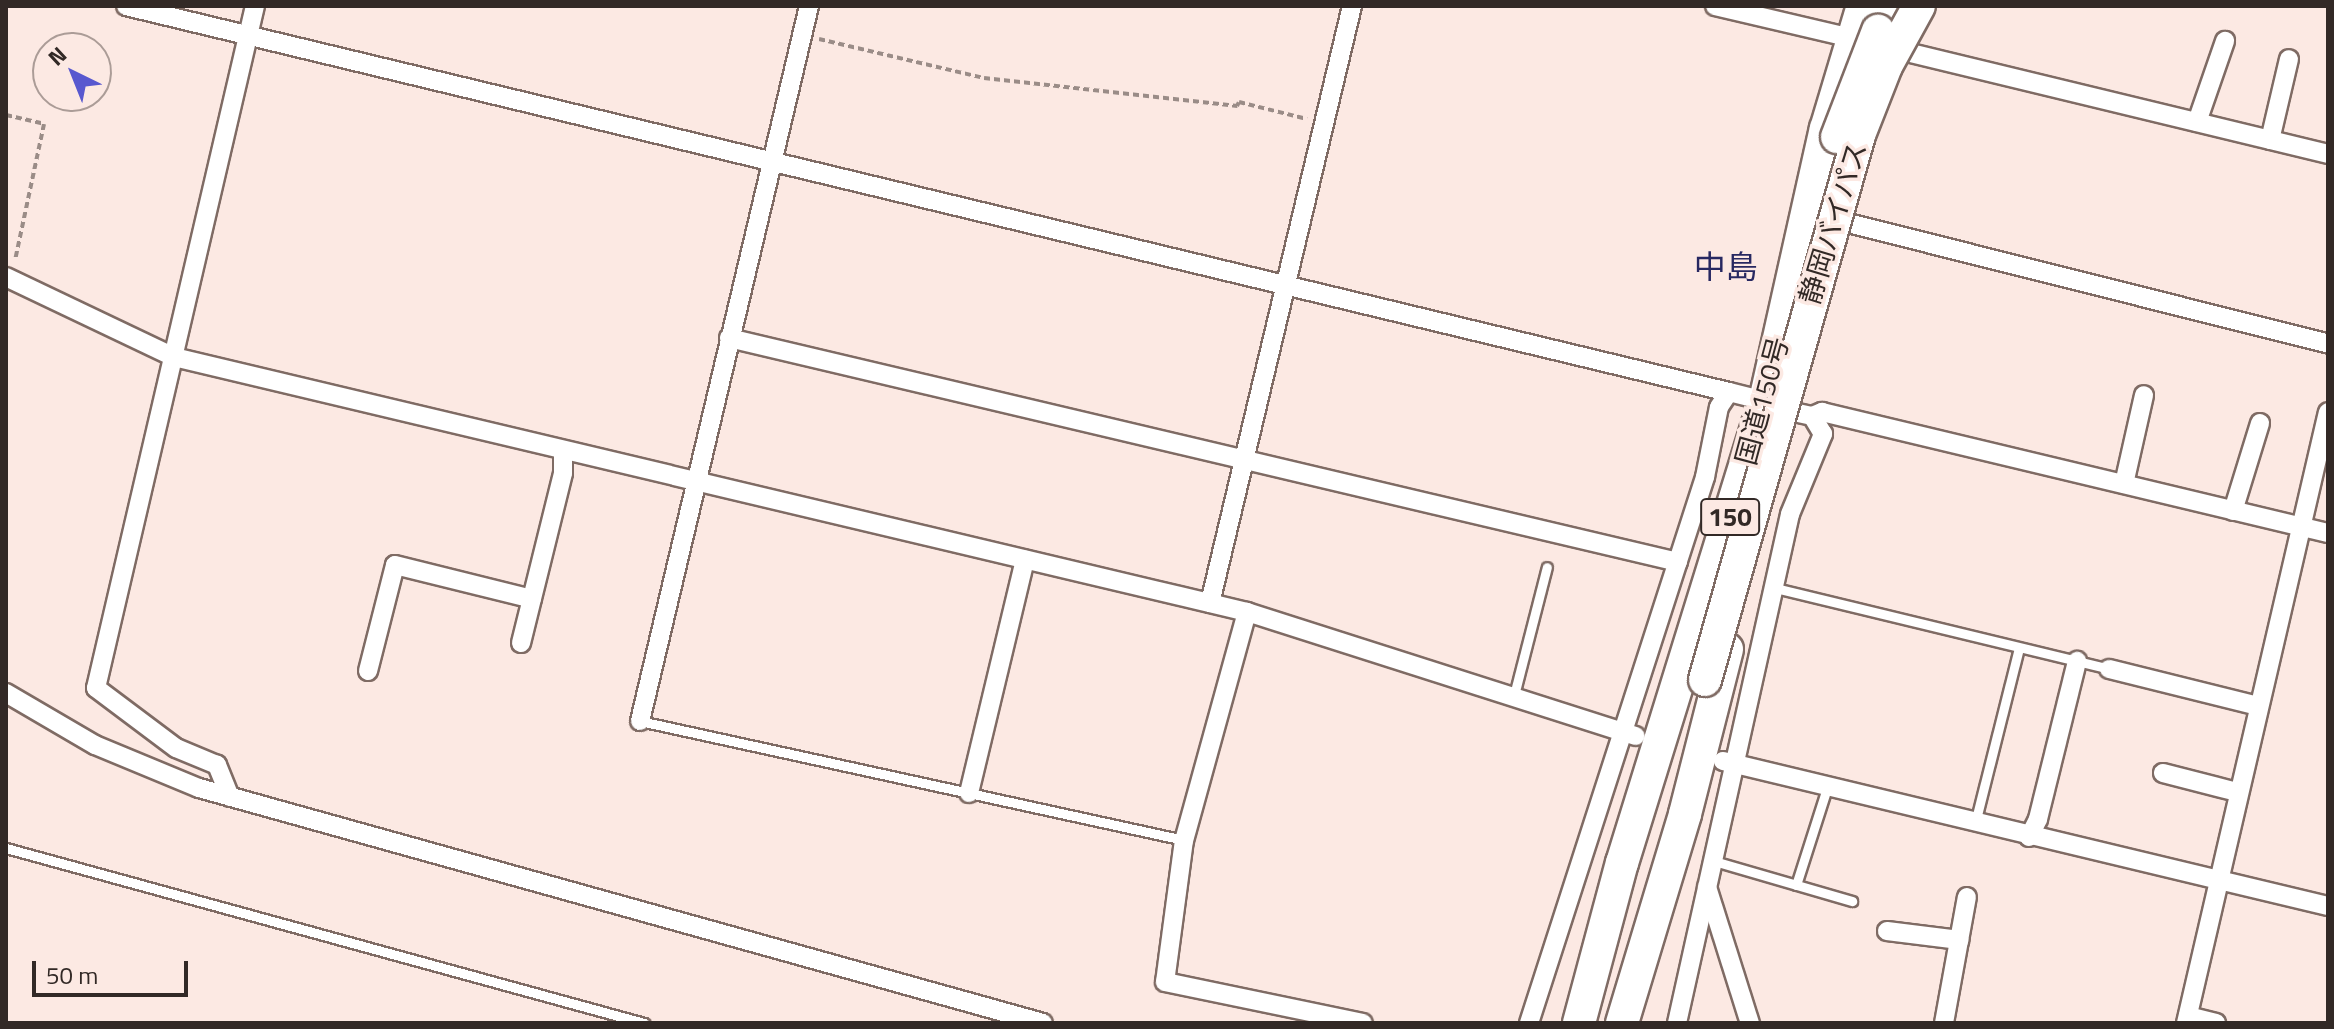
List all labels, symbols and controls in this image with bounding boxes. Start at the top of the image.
north arrow [32,32,112,112]
text: N [40,38,74,74]
street label: 静岡バイパス [1792,138,1874,308]
district label: 中島 [1694,247,1758,285]
street label: 国道150号 [1729,333,1795,469]
road number: 150 [1700,495,1760,539]
scale bar [36,945,192,995]
text: 50 m [46,957,98,993]

